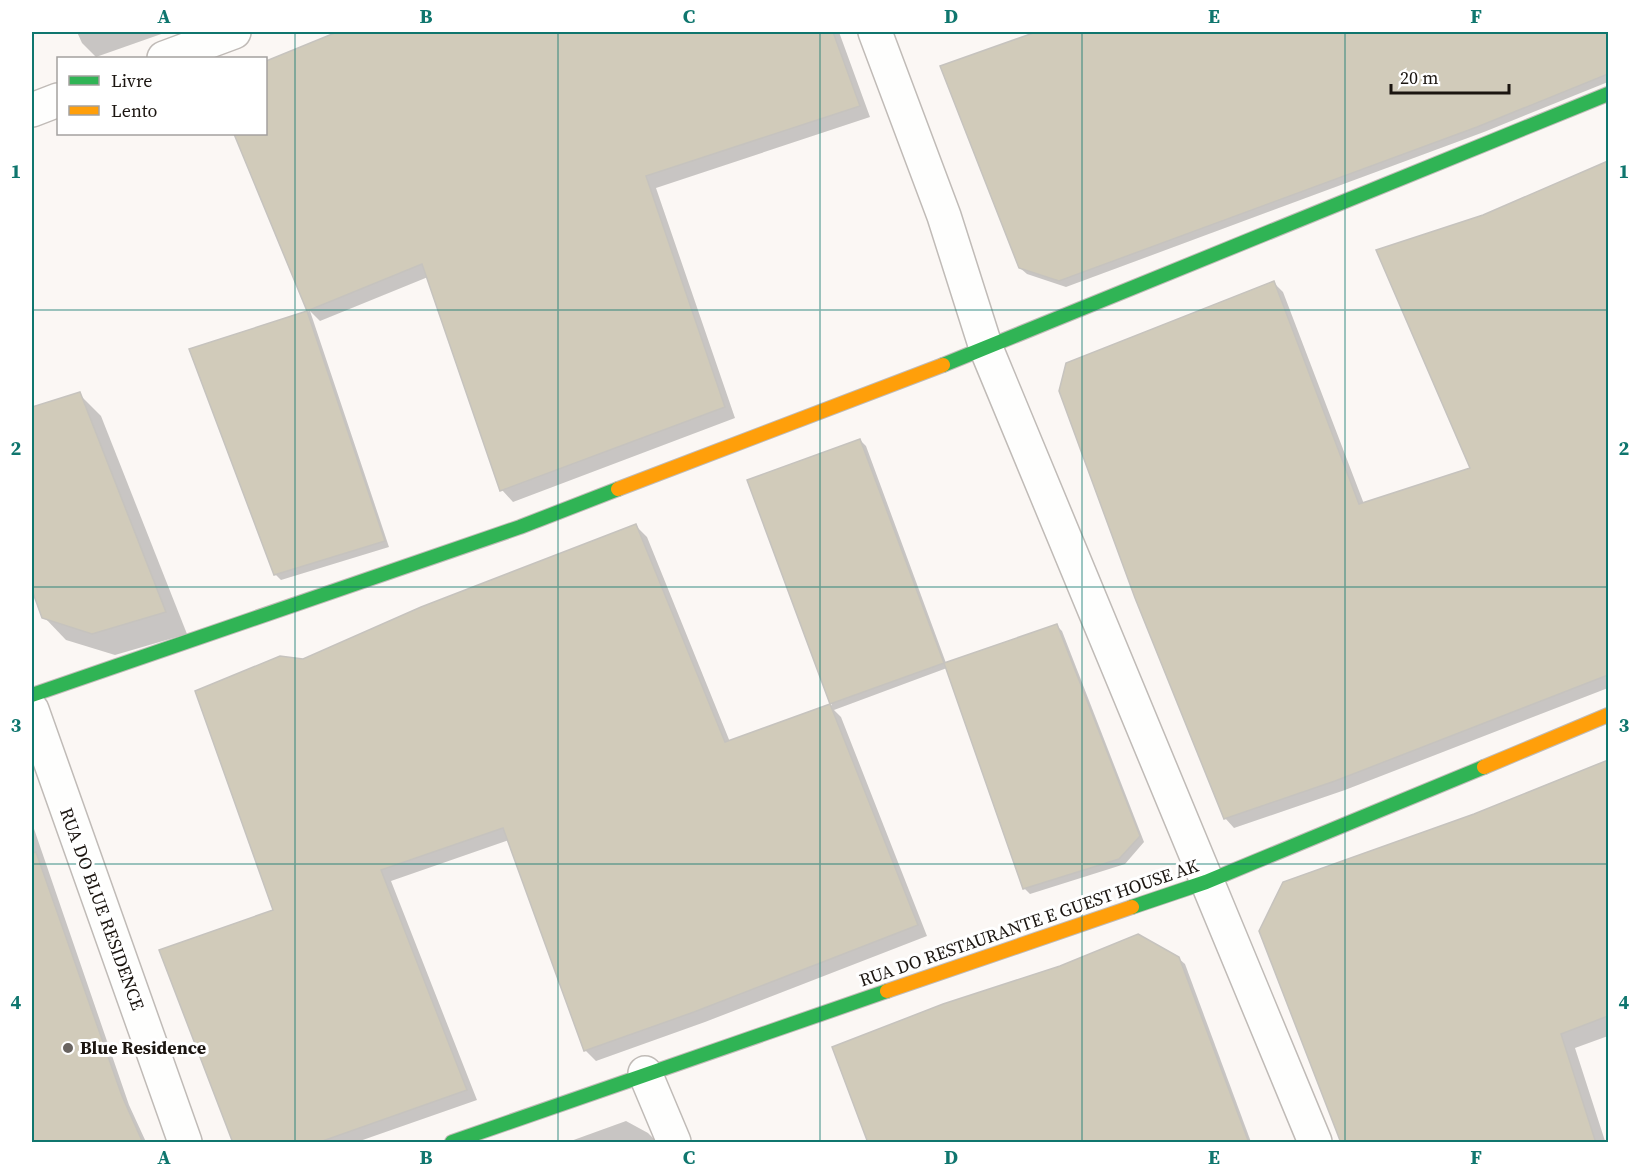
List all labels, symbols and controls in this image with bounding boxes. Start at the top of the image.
text: A [157,2,171,30]
text: B [419,2,433,30]
text: C [683,2,695,30]
text: D [944,2,958,30]
text: E [1208,2,1220,30]
text: F [1470,2,1482,30]
legend [57,57,267,135]
scale bar [1391,57,1510,95]
text: 20 m [1400,65,1438,90]
text: Livre [111,68,153,93]
text: Lento [111,98,158,123]
text: 1 [11,157,21,185]
text: 1 [1619,157,1629,185]
text: 2 [11,434,22,462]
text: 2 [1619,434,1630,462]
text: 3 [11,711,22,739]
text: 3 [1619,711,1630,739]
street label: RUA DO BLUE RESIDENCE [54,804,151,1014]
street label: RUA DO RESTAURANTE E GUEST HOUSE AK [856,853,1202,993]
text: 4 [11,988,22,1016]
text: 4 [1619,988,1630,1016]
place label: Blue Residence [80,1035,206,1060]
marker: Blue Residence [61,1041,75,1055]
text: A [157,1143,171,1171]
text: B [419,1143,433,1171]
text: C [683,1143,695,1171]
text: D [944,1143,958,1171]
text: E [1208,1143,1220,1171]
text: F [1470,1143,1482,1171]

